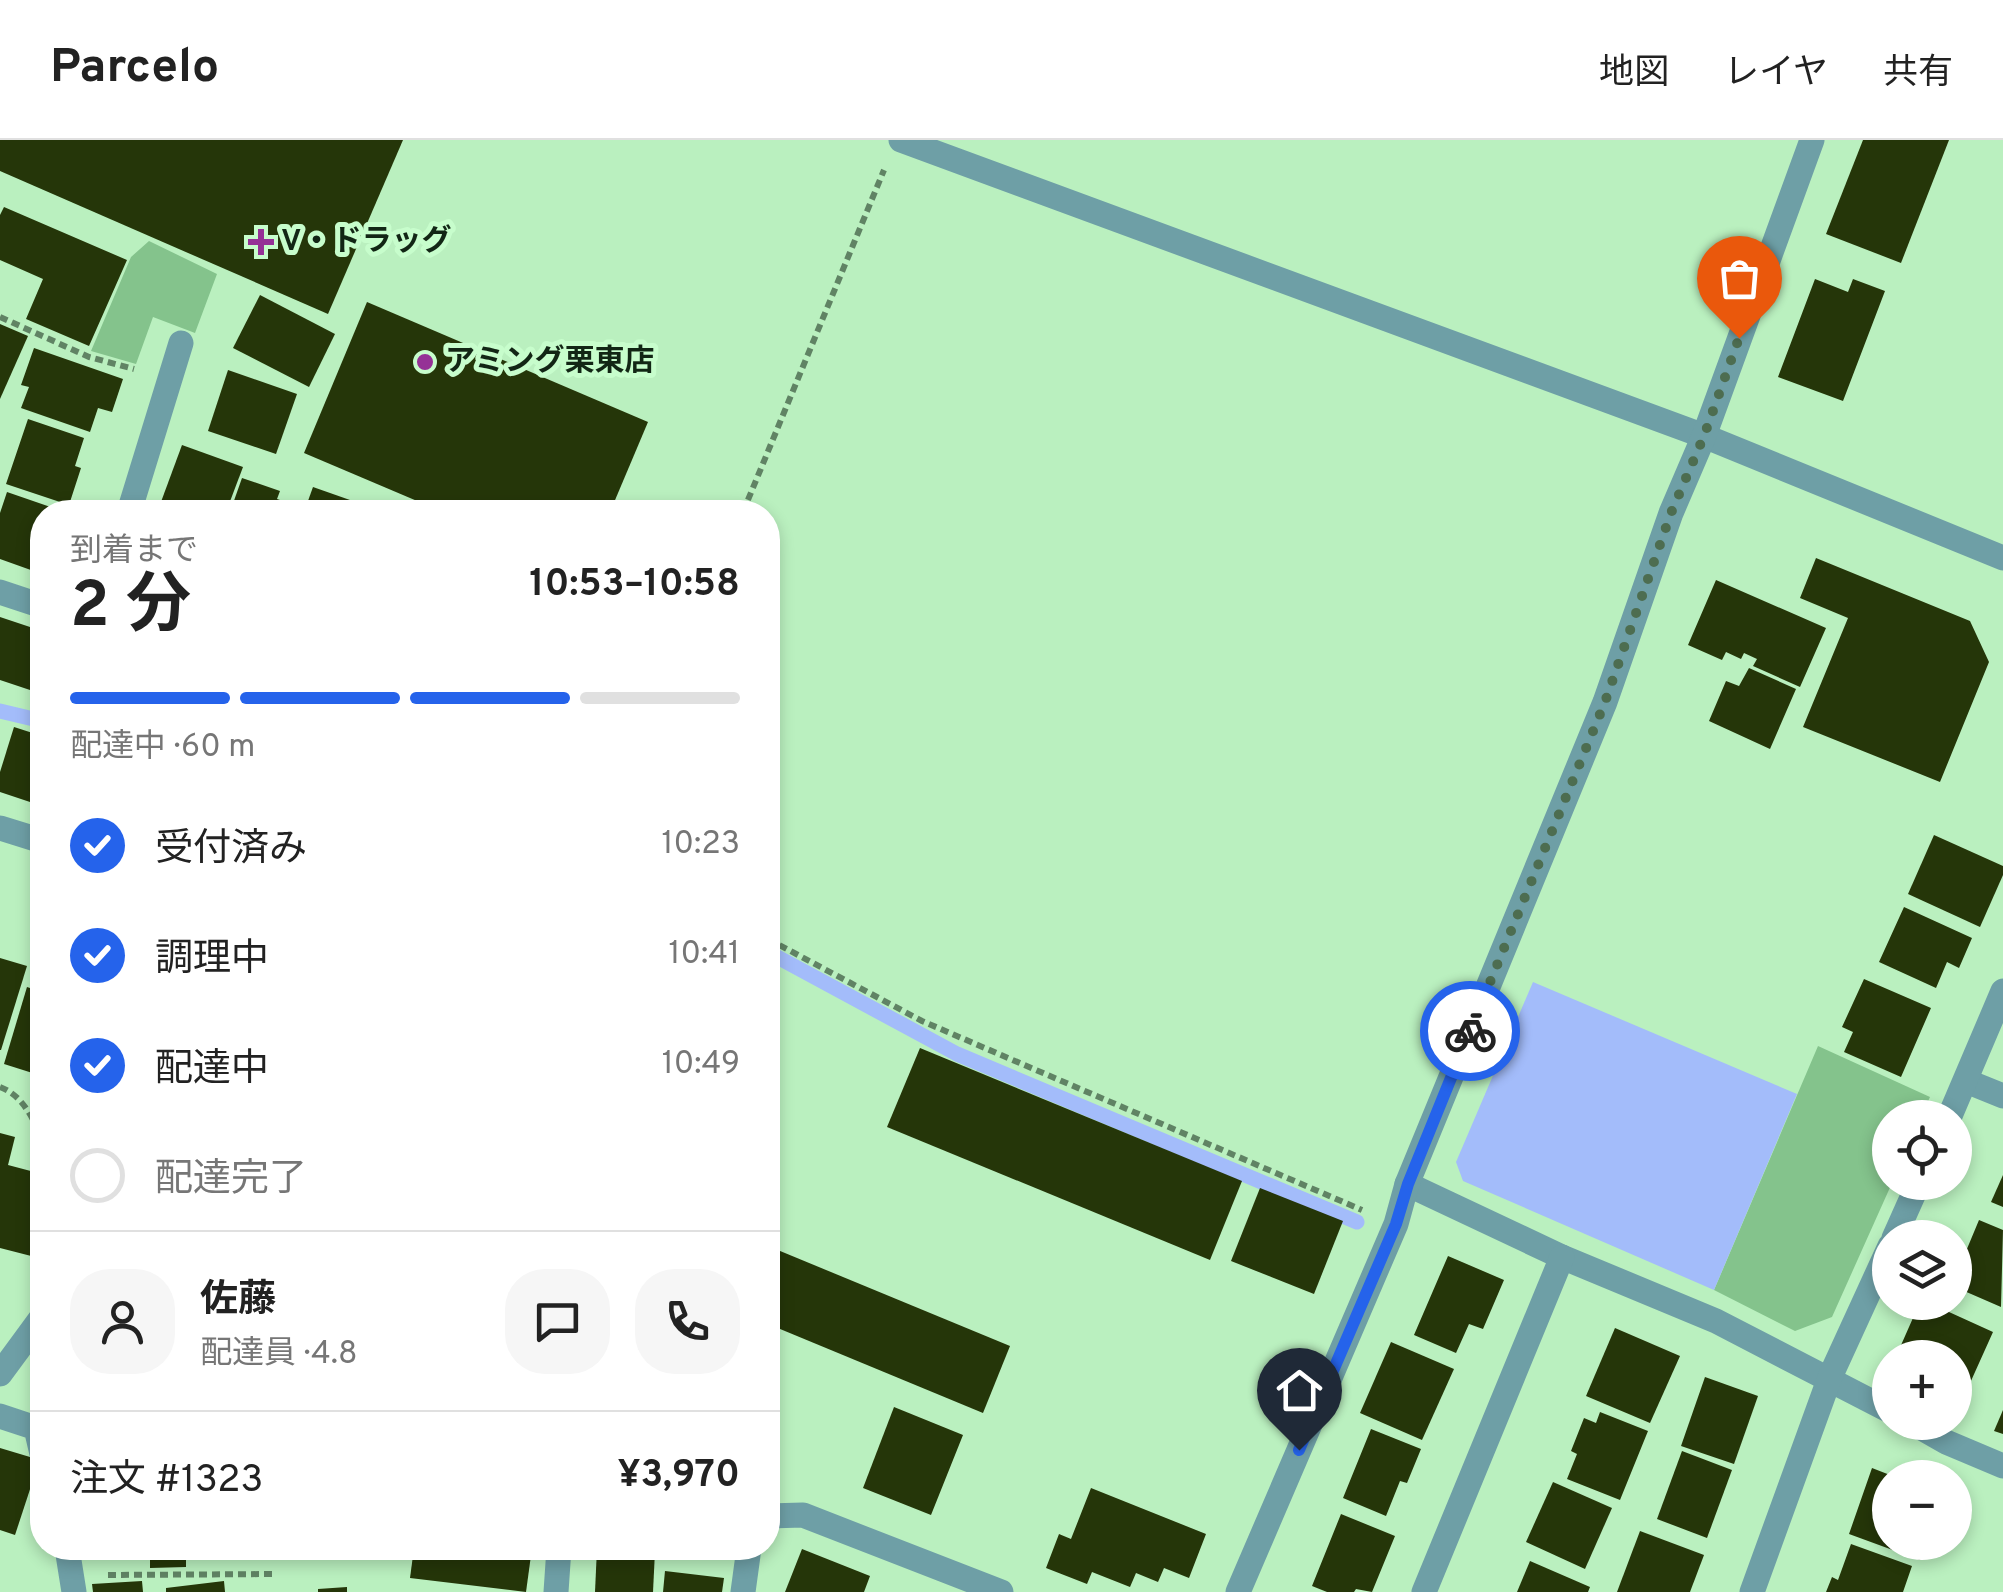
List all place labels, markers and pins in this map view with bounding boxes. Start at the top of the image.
place label: V・ドラッグ [281,224,451,261]
marker: V・ドラッグ [250,231,272,253]
pin [1697,236,1782,339]
place label: アミング栗東店 [445,344,654,381]
marker: アミング栗東店 [414,351,436,373]
pin [1257,1348,1342,1451]

